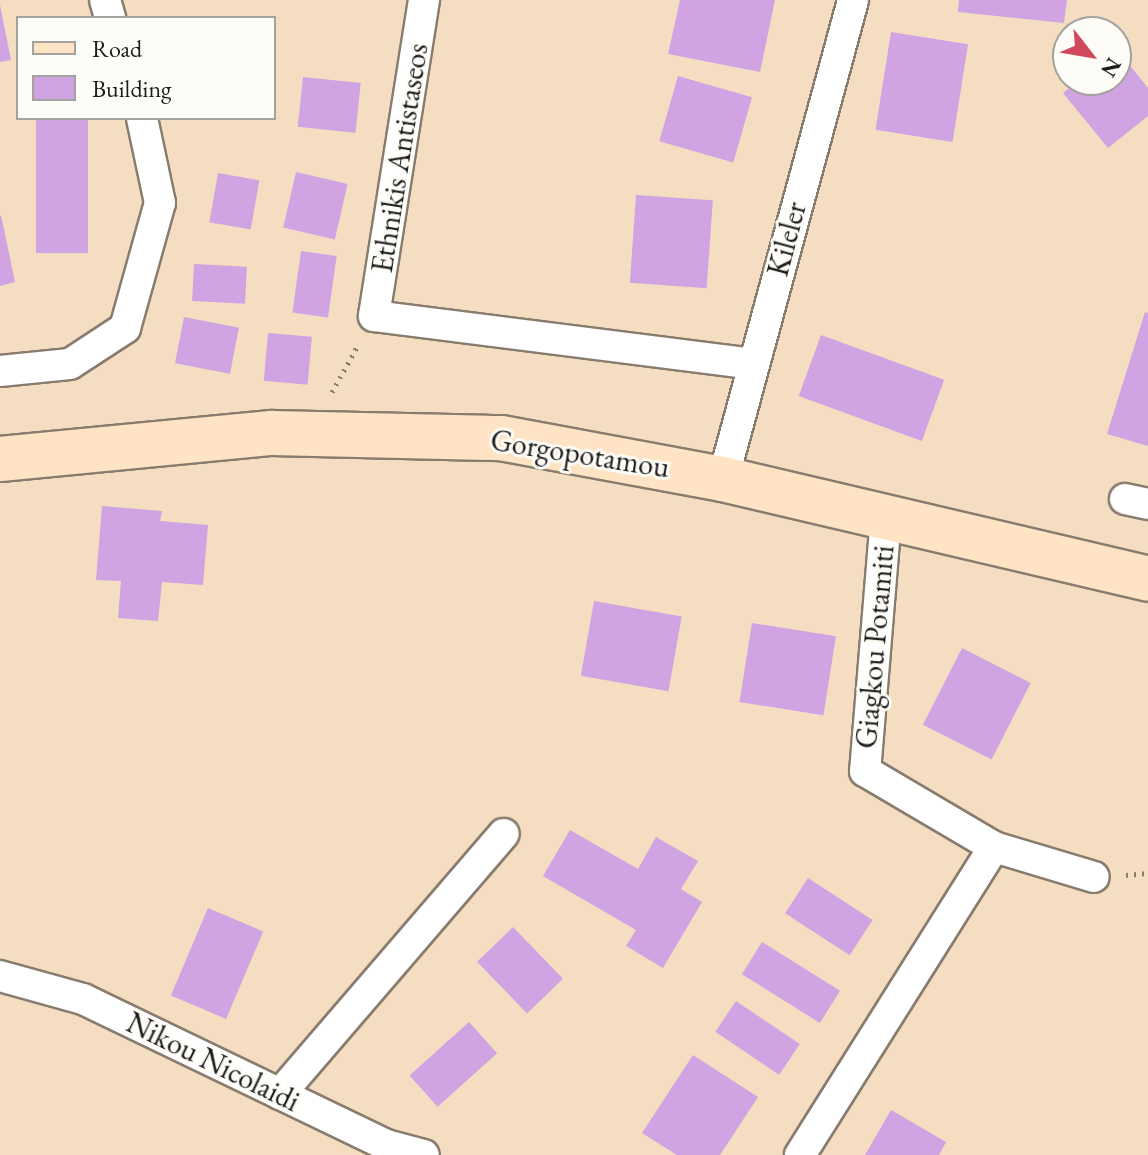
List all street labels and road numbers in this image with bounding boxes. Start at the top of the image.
street label: Ethnikis Antistaseos [364,41,436,275]
street label: Kileler [760,198,814,280]
street label: Gorgopotamou [488,422,672,486]
street label: Giagkou Potamiti [848,544,902,750]
street label: Nikou Nicolaidi [121,1005,305,1119]

